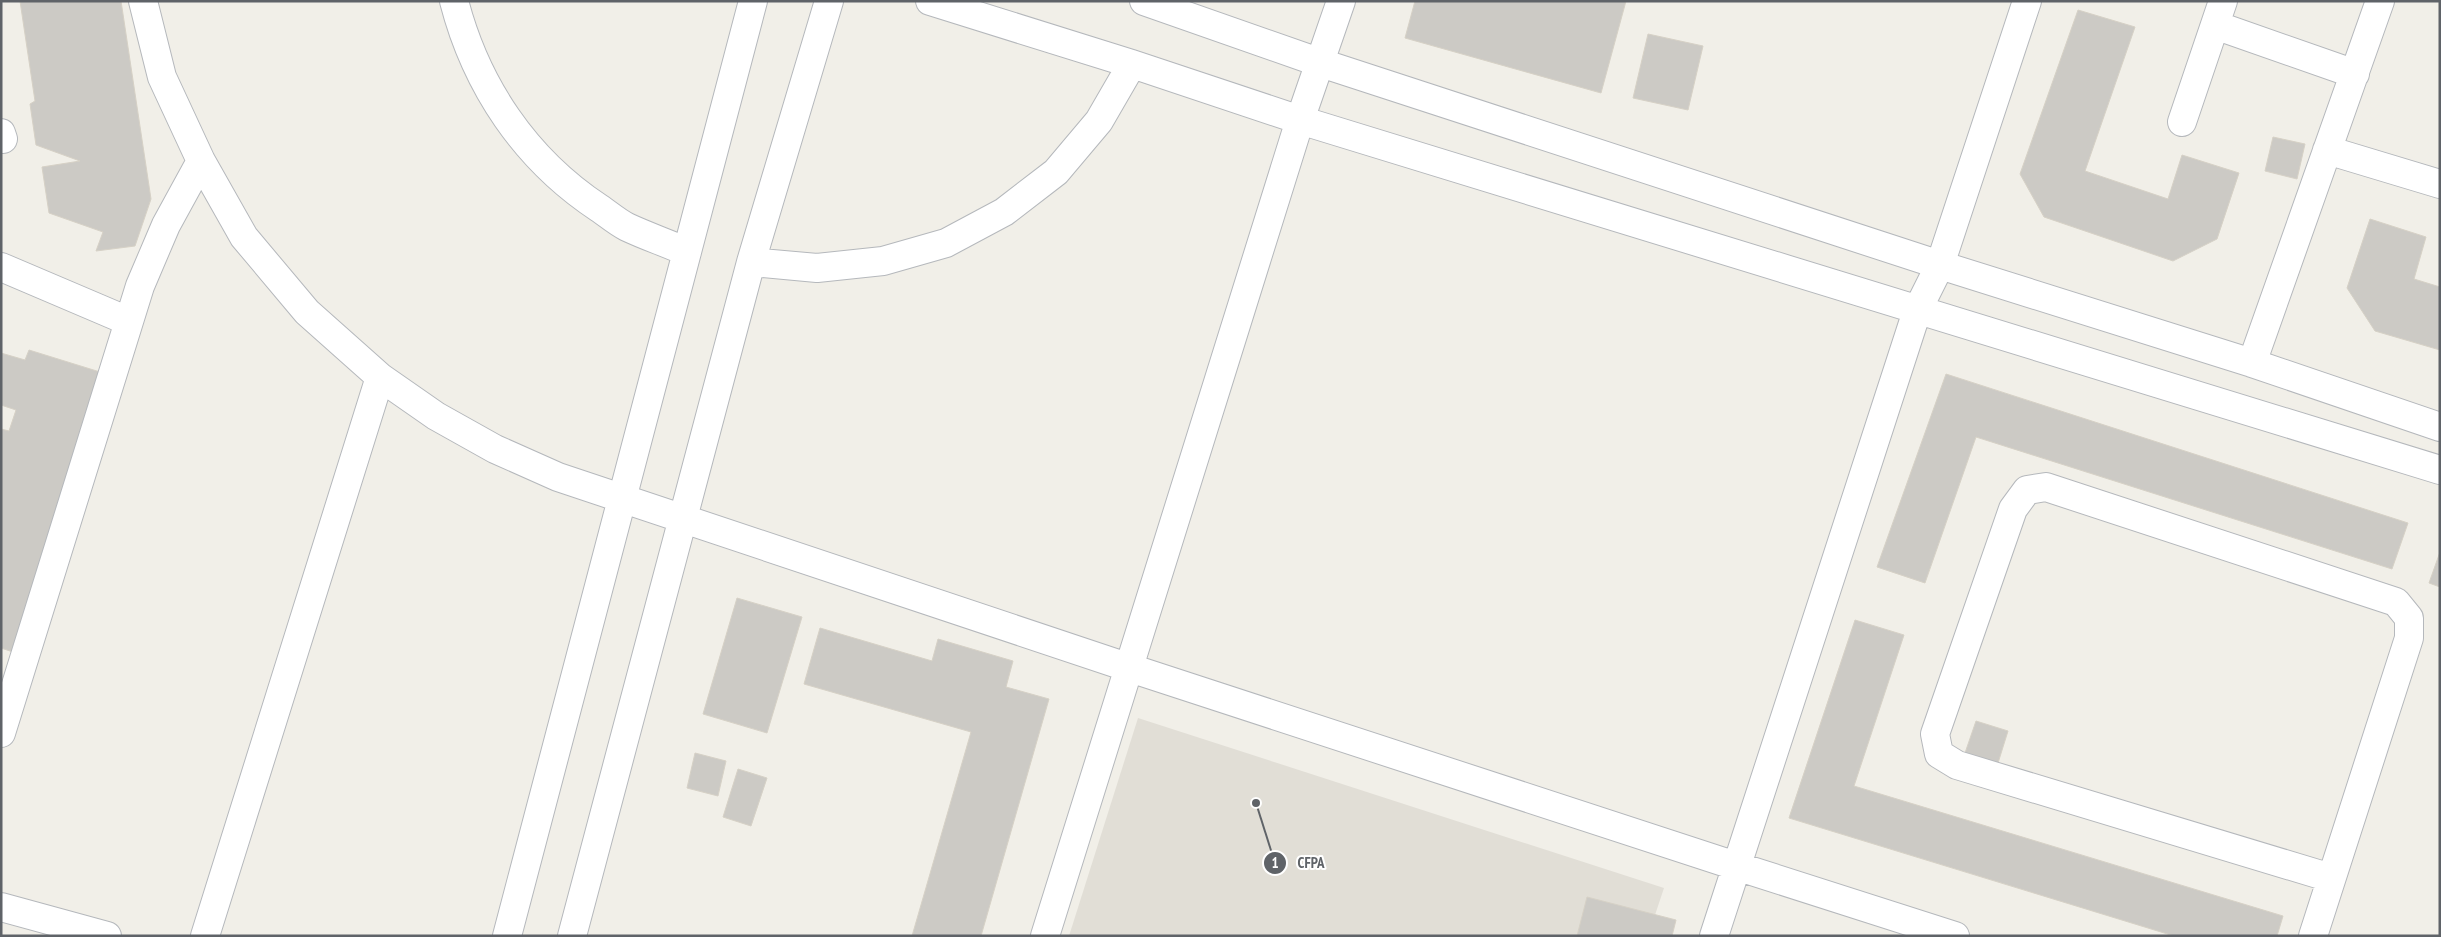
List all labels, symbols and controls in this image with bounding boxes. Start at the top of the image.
callout: CFPA [1262,848,1334,878]
text: 1 [1271,853,1279,872]
text: CFPA [1298,853,1325,872]

